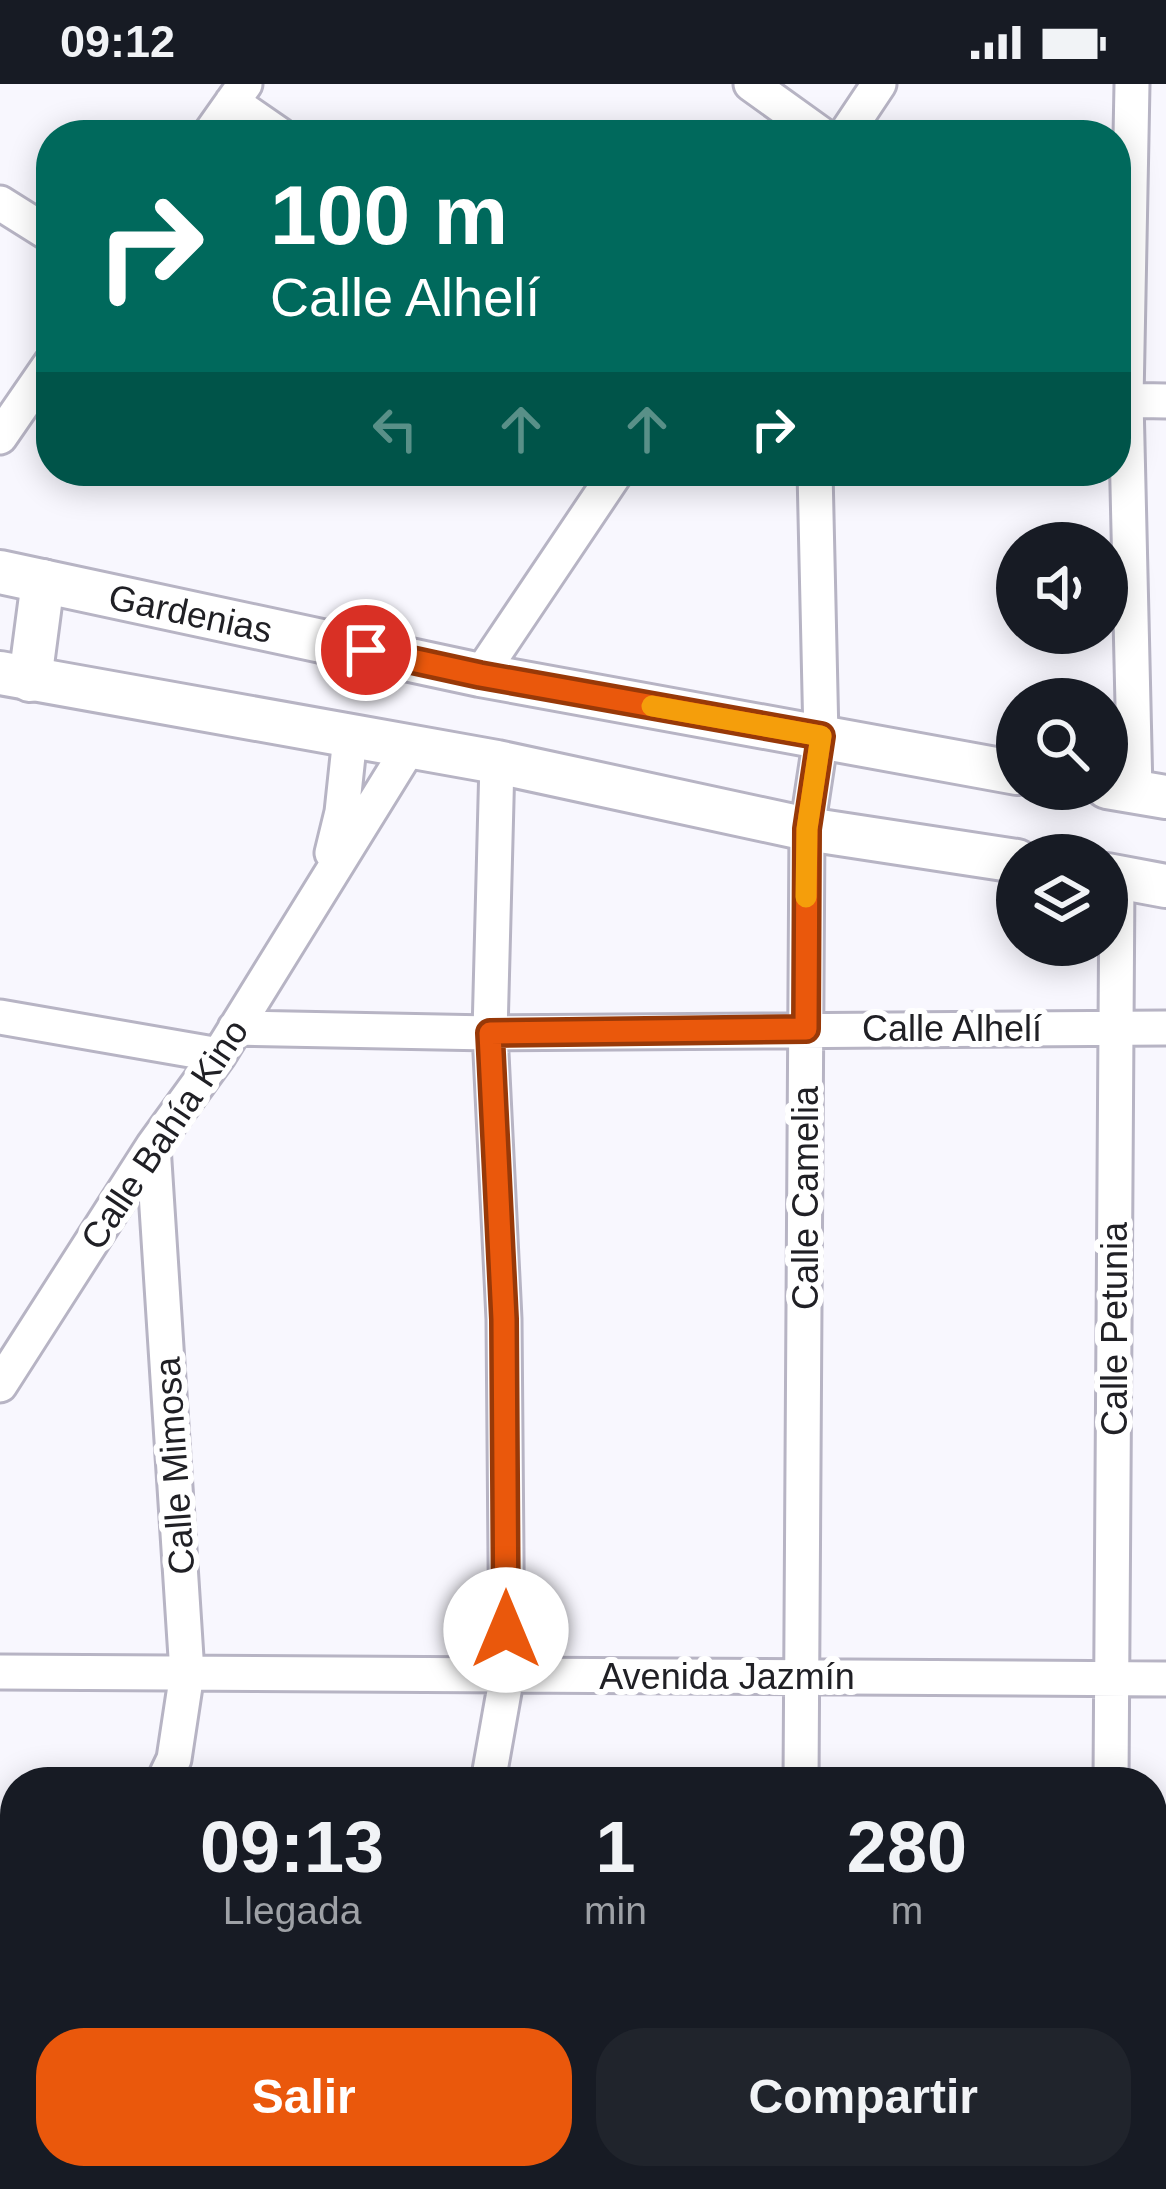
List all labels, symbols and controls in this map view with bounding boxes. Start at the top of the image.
text: 09:12 [60,16,175,67]
icon: right [72,168,228,324]
text: 100 m [270,168,508,262]
text: Calle Alhelí [270,267,540,327]
icon: left [362,396,428,462]
icon: ahead [488,396,554,462]
icon: ahead [614,396,680,462]
icon: right [740,396,806,462]
map controls [996,522,1128,966]
button: sound [996,522,1128,654]
street label: Gardenias [105,576,276,651]
pin [315,599,417,701]
icon: arrive [333,617,399,683]
button: search [996,678,1128,810]
button: layers [996,834,1128,966]
street label: Calle Alhelí [862,1008,1042,1049]
street label: Calle Bahía Kino [72,1012,256,1257]
street label: Calle Camelia [785,1085,826,1310]
street label: Calle Petunia [1094,1221,1135,1436]
street label: Calle Mimosa [146,1355,203,1576]
position arrow [443,1567,569,1693]
street label: Avenida Jazmín [599,1656,855,1697]
text: 09:13 [200,1807,384,1887]
text: 1 [595,1807,636,1887]
text: 280 [847,1807,967,1887]
text: Llegada [223,1889,361,1932]
text: min [584,1889,647,1932]
text: m [891,1889,923,1932]
button: Salir [36,2028,572,2166]
button: Compartir [596,2028,1131,2166]

